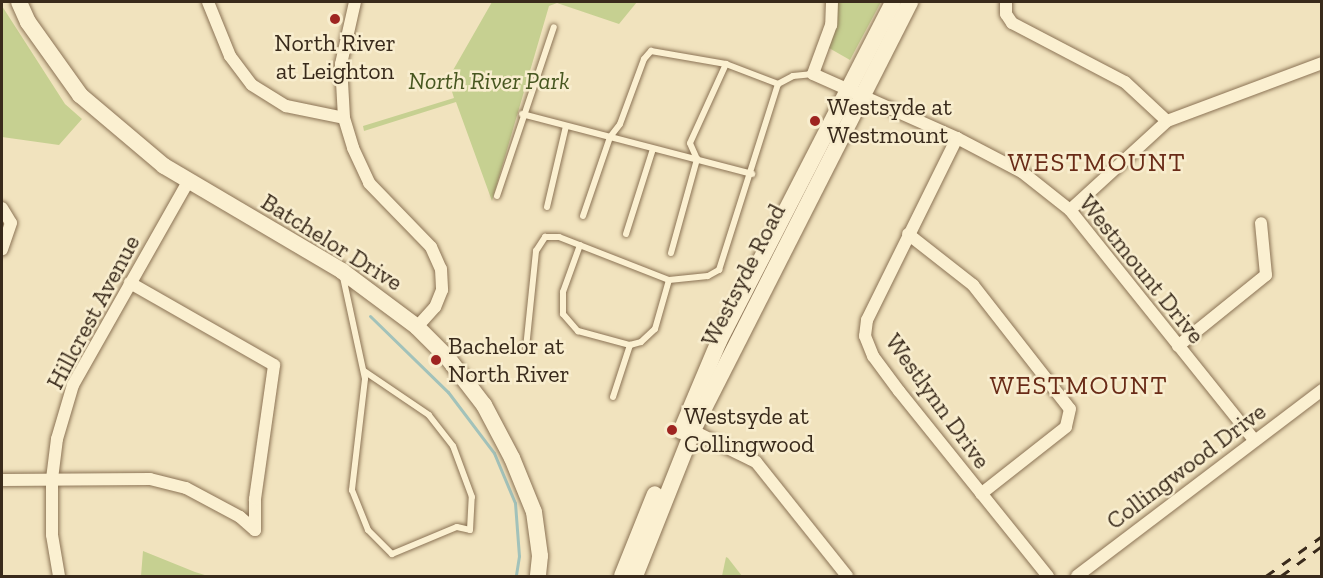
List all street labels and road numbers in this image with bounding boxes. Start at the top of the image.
street label: Batchelor Drive [256,187,408,297]
street label: Westmount Drive [1073,189,1211,349]
street label: Westsyde Road [695,199,791,351]
street label: Hillcrest Avenue [40,230,146,394]
street label: Westlynn Drive [879,328,997,474]
street label: Collingwood Drive [1101,397,1271,535]

